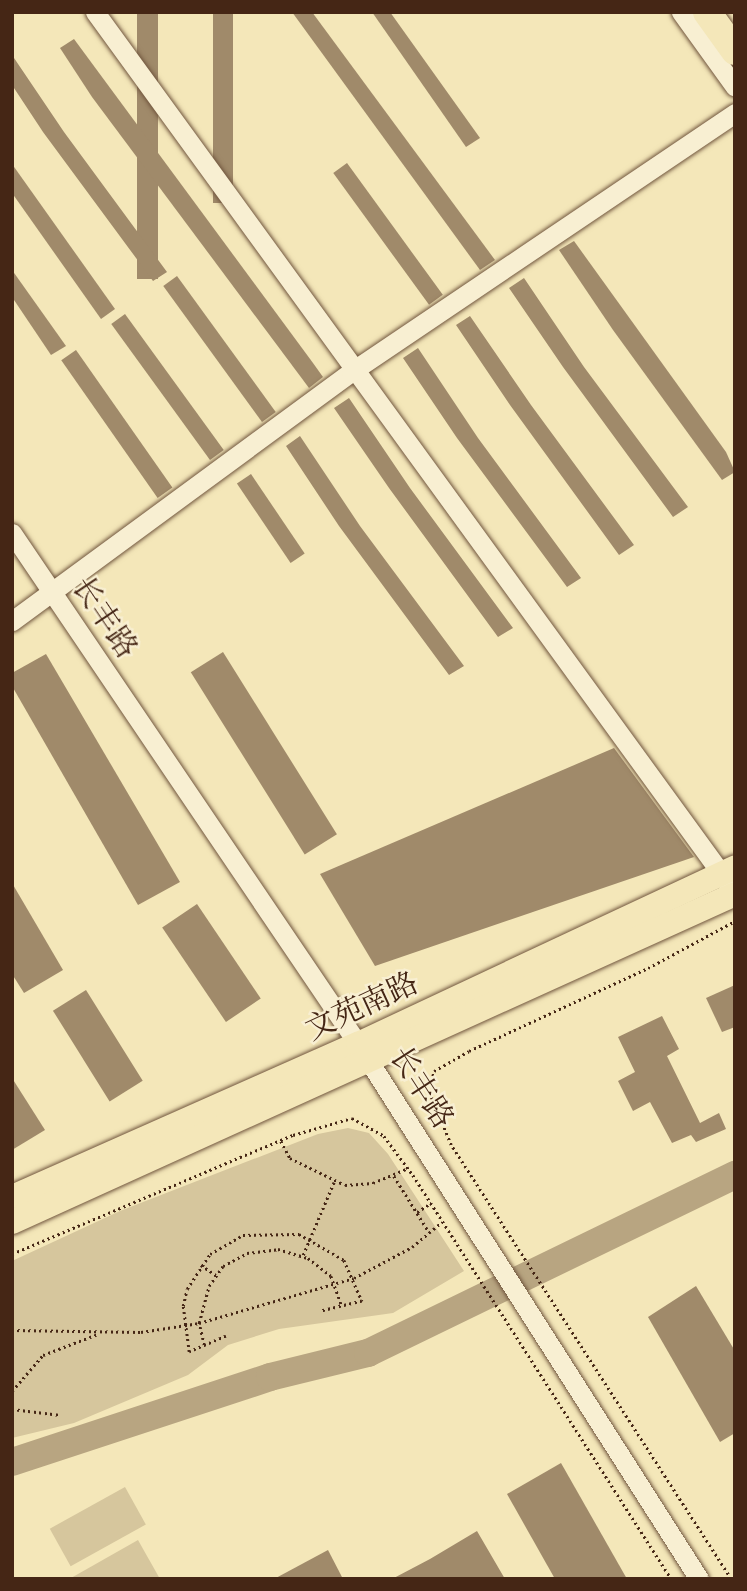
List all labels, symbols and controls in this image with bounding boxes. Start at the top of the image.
street label: 长丰路 [64,571,144,665]
street label: 文苑南路 [300,965,424,1049]
street label: 长丰路 [381,1040,461,1136]

